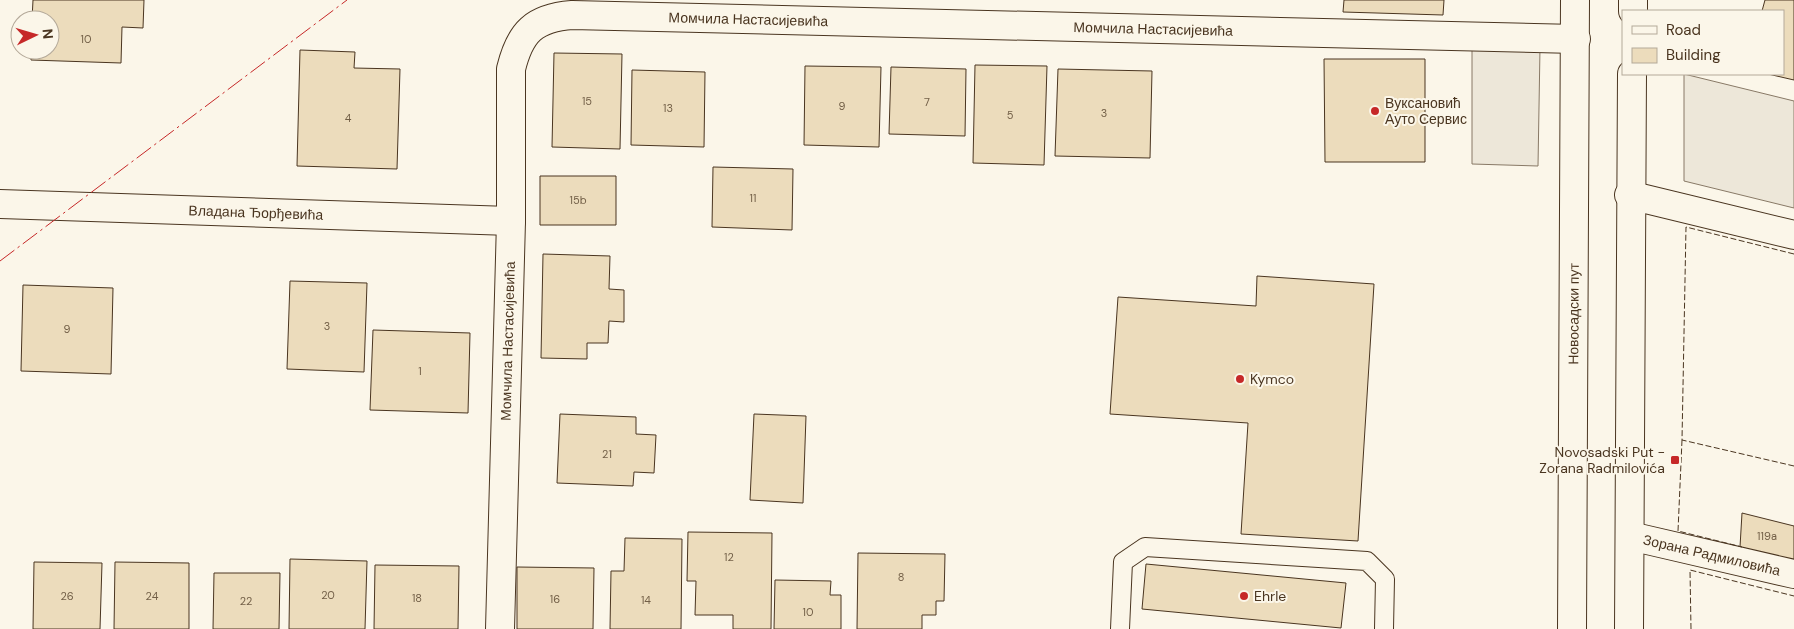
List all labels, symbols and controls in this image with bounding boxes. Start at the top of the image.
street label: Момчила Настасијевића [668,8,829,30]
north arrow [10,10,60,60]
legend [1622,10,1784,75]
street label: Момчила Настасијевића [1073,18,1233,40]
text: Road [1666,20,1701,40]
text: N [39,28,57,40]
house number: 10 [81,32,91,46]
text: Building [1666,45,1721,65]
house number: 15 [582,94,592,108]
place label: Вуксановић Ауто Сервис [1385,94,1467,128]
house number: 7 [924,95,930,109]
house number: 9 [839,99,846,113]
house number: 13 [663,101,673,115]
marker: Вуксановић Ауто Сервис [1369,105,1381,117]
house number: 3 [1101,106,1107,120]
house number: 5 [1007,108,1014,122]
house number: 4 [345,111,352,125]
house number: 11 [750,191,756,205]
house number: 15b [569,193,587,207]
street label: Владана Ђорђевића [188,201,324,224]
street label: Момчила Настасијевића [497,261,519,421]
street label: Новосадски пут [1564,263,1583,365]
house number: 3 [324,319,330,333]
house number: 9 [64,322,71,336]
house number: 1 [418,364,422,378]
place label: Kymco [1250,370,1294,388]
marker: Kymco [1234,373,1246,385]
place label: Novosadski Put - Zorana Radmilovića [1539,443,1665,477]
house number: 21 [602,447,612,461]
marker: Novosadski Put - Zorana Radmilovića [1669,454,1681,466]
house number: 119a [1757,529,1777,543]
street label: Зорана Радмиловића [1641,530,1782,580]
house number: 12 [724,550,734,564]
house number: 8 [898,570,904,584]
place label: Ehrle [1254,587,1286,605]
house number: 20 [321,588,335,602]
house number: 26 [60,589,74,603]
house number: 24 [146,589,159,603]
marker: Ehrle [1238,590,1250,602]
house number: 18 [412,591,422,605]
house number: 16 [550,592,560,606]
house number: 14 [641,593,651,607]
house number: 22 [240,594,252,608]
house number: 10 [803,605,813,619]

